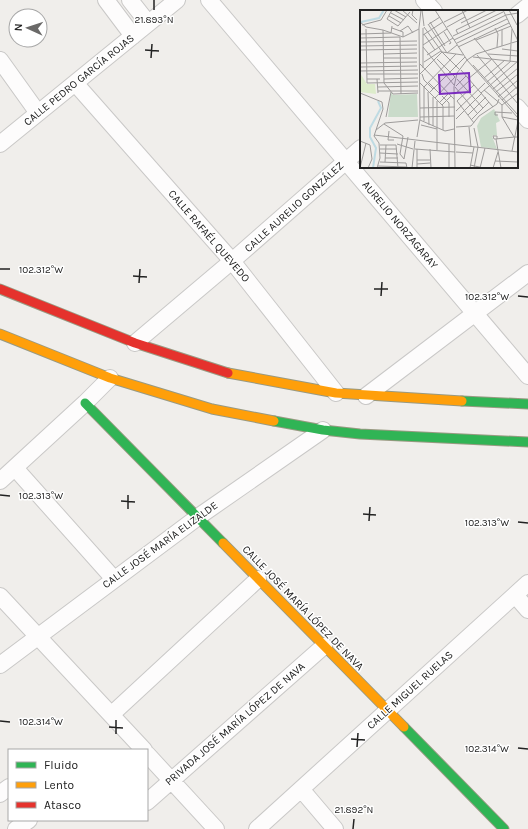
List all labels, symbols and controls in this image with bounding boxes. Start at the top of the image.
north arrow [8,8,48,48]
inset map [360,10,518,168]
text: 21.893°N [135,14,173,26]
text: N [12,23,25,32]
street label: CALLE PEDRO GARCÍA ROJAS [20,30,137,129]
street label: CALLE AURELIO GONZÁLEZ [240,158,346,255]
street label: AURELIO NORZAGARAY [359,178,441,272]
street label: CALLE RAFAÉL QUEVEDO [165,186,254,285]
text: 102.312°W [19,264,63,276]
text: 102.312°W [465,291,509,303]
text: 102.313°W [19,490,63,502]
street label: CALLE JOSÉ MARÍA ELIZALDE [99,497,220,591]
text: 102.313°W [465,517,509,529]
street label: CALLE JOSÉ MARÍA LÓPEZ DE NAVA [240,541,368,674]
street label: CALLE MIGUEL RUELAS [364,648,456,732]
street label: PRIVADA JOSÉ MARÍA LÓPEZ DE NAVA [161,658,308,788]
text: 102.314°W [19,716,63,728]
text: 102.314°W [465,743,509,755]
legend [8,749,148,821]
text: Fluido [44,758,78,772]
text: Lento [44,778,74,792]
text: Atasco [44,798,81,812]
text: 21.892°N [335,804,373,816]

